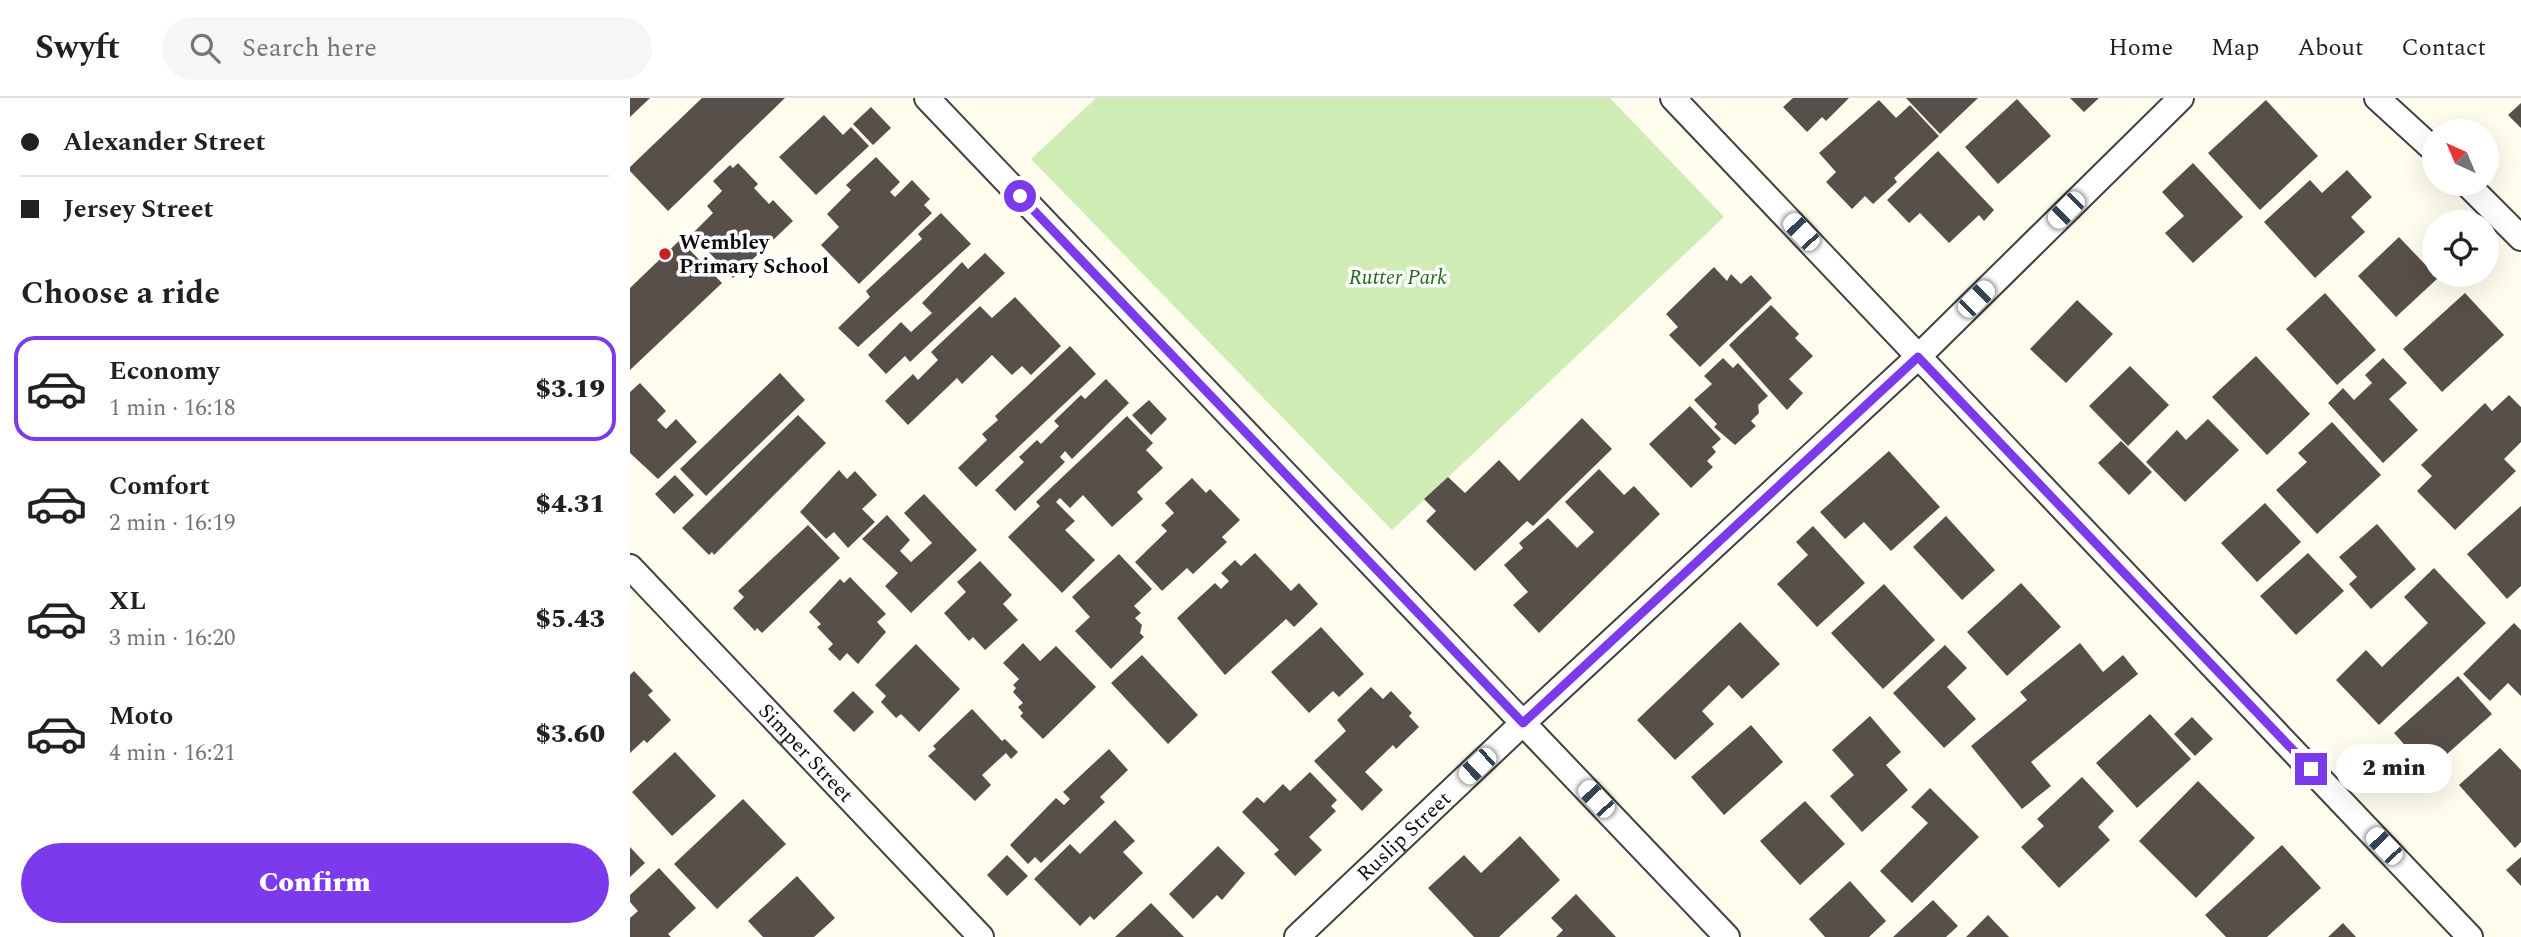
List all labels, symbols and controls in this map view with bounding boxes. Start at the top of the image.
search box [162,17,652,80]
text: Swyft [35,23,120,73]
text: Search here [242,28,377,68]
icon: search [186,29,224,67]
text: Home [2108,30,2173,66]
text: Map [2211,30,2259,66]
text: About [2297,30,2363,66]
text: Contact [2401,30,2486,66]
north arrow [2422,119,2499,196]
map controls [2422,119,2499,287]
text: Alexander Street [63,122,266,162]
route start [1004,180,1036,212]
car [2044,188,2089,232]
text: Jersey Street [63,189,214,229]
car [1779,209,1824,255]
button: locate [2422,210,2499,287]
place label: Wembley Primary School [679,227,829,283]
marker: Wembley Primary School [657,246,673,262]
park label: Rutter Park [1349,262,1447,294]
text: Choose a ride [21,269,220,318]
car [1954,277,1999,321]
text: Economy [109,351,219,391]
icon: car [25,357,88,420]
text: $3.19 [535,369,605,409]
text: 1 min · 16:18 [109,391,236,426]
text: Comfort [109,466,210,506]
icon: car [25,472,88,535]
text: $4.31 [535,484,605,524]
text: 2 min · 16:19 [109,506,236,541]
text: XL [109,581,146,621]
icon: car [25,587,88,650]
text: $5.43 [535,599,605,639]
text: 3 min · 16:20 [109,621,236,656]
text: Moto [109,696,173,736]
street label: Simper Street [750,696,861,810]
icon: car [25,702,88,765]
text: $3.60 [535,714,605,754]
text: 4 min · 16:21 [109,736,236,771]
car [1455,744,1500,788]
callout: 2 min [2336,744,2451,794]
text: 2 min [2362,751,2426,786]
route end [2295,753,2327,785]
car [1574,776,1619,822]
street label: Ruslip Street [1350,784,1459,889]
car [2362,824,2407,868]
button: Confirm [21,843,609,923]

